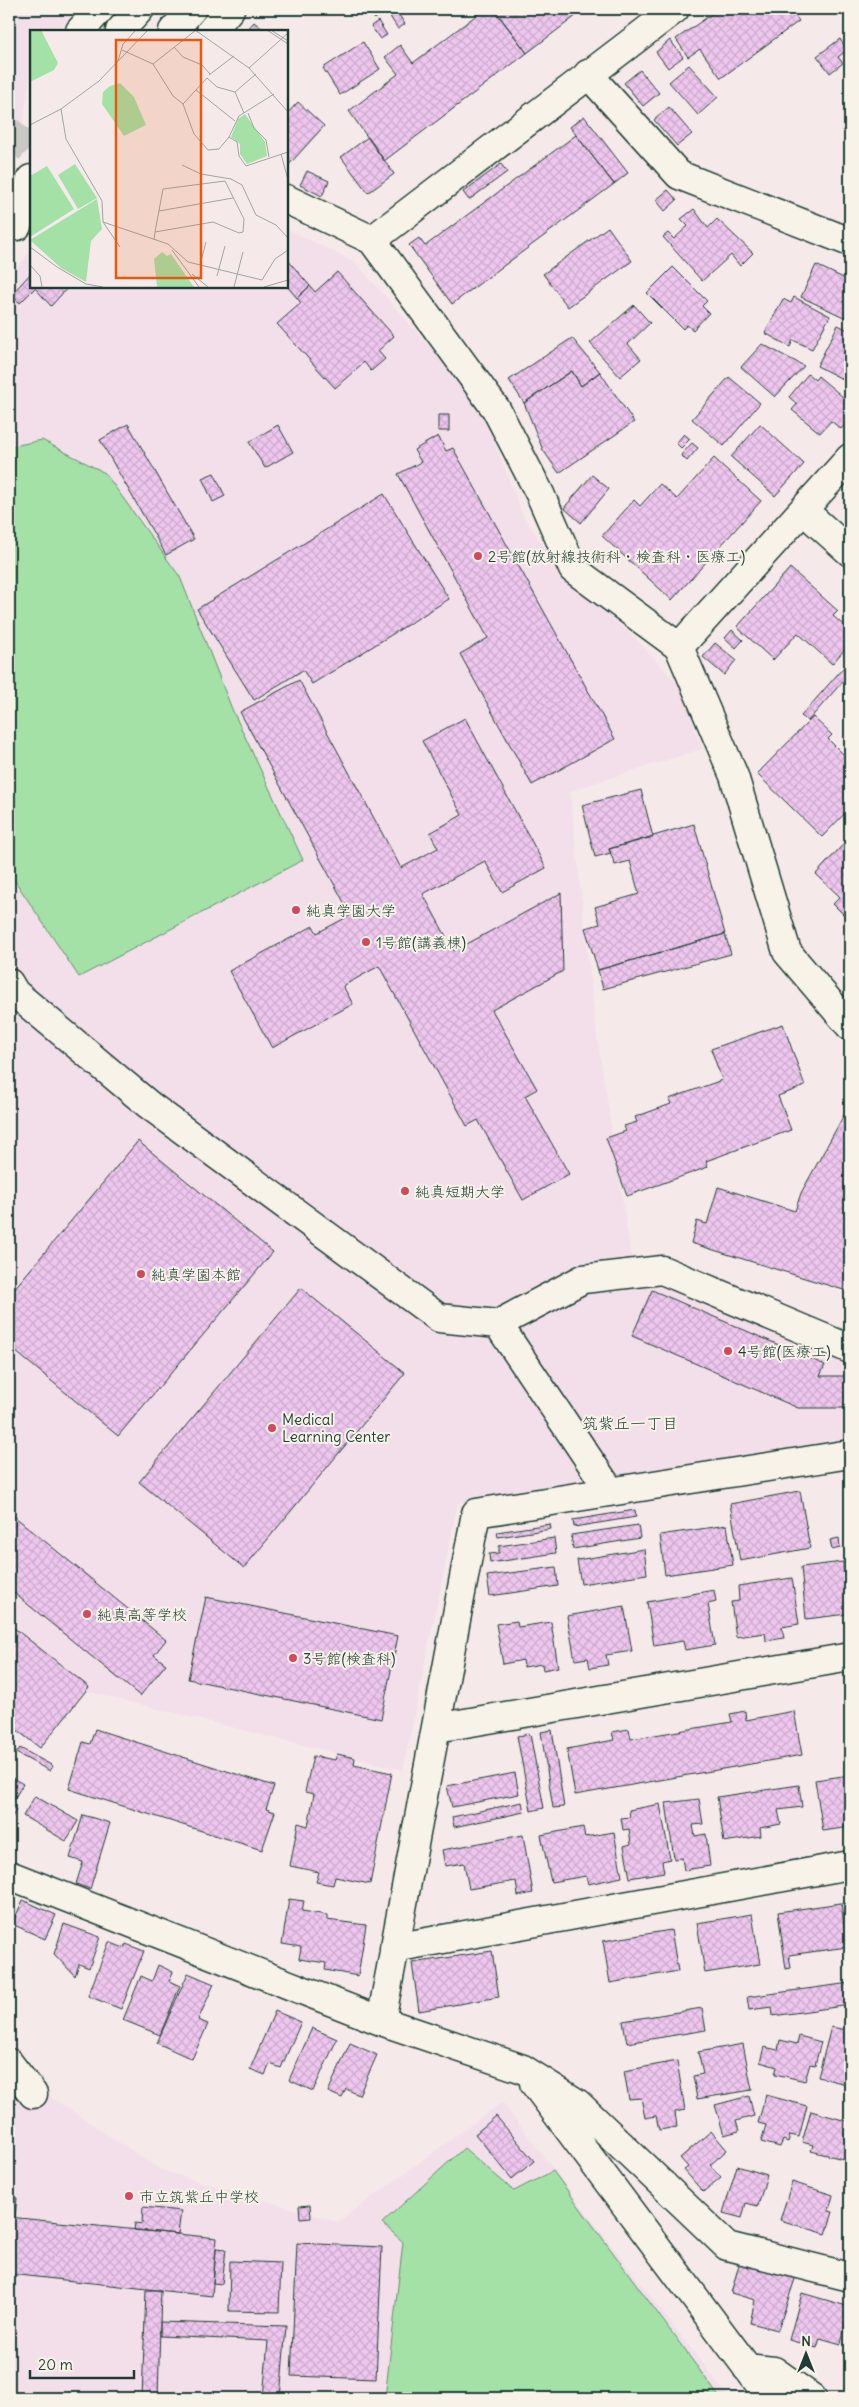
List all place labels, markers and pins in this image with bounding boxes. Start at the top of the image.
place label: 2号館(放射線技術科・検査科・医療工) [488,547,745,566]
marker: 2号館(放射線技術科・検査科・医療工) [472,550,484,562]
place label: 純真学園大学 [306,901,396,920]
marker: 純真学園大学 [290,904,302,916]
place label: 1号館(講義棟) [376,933,466,952]
marker: 1号館(講義棟) [360,936,372,948]
place label: 純真短期大学 [415,1182,505,1201]
marker: 純真短期大学 [399,1185,411,1197]
place label: 純真学園本館 [151,1265,241,1284]
marker: 純真学園本館 [135,1268,147,1280]
place label: 4号館(医療工) [738,1342,831,1361]
marker: 4号館(医療工) [722,1345,734,1357]
place label: Medical Learning Center [282,1410,390,1446]
marker: Medical Learning Center [266,1422,278,1434]
place label: 純真高等学校 [97,1605,187,1624]
marker: 純真高等学校 [81,1608,93,1620]
place label: 3号館(検査科) [303,1649,396,1668]
marker: 3号館(検査科) [287,1652,299,1664]
place label: 市立筑紫丘中学校 [139,2187,259,2206]
marker: 市立筑紫丘中学校 [123,2190,135,2202]

